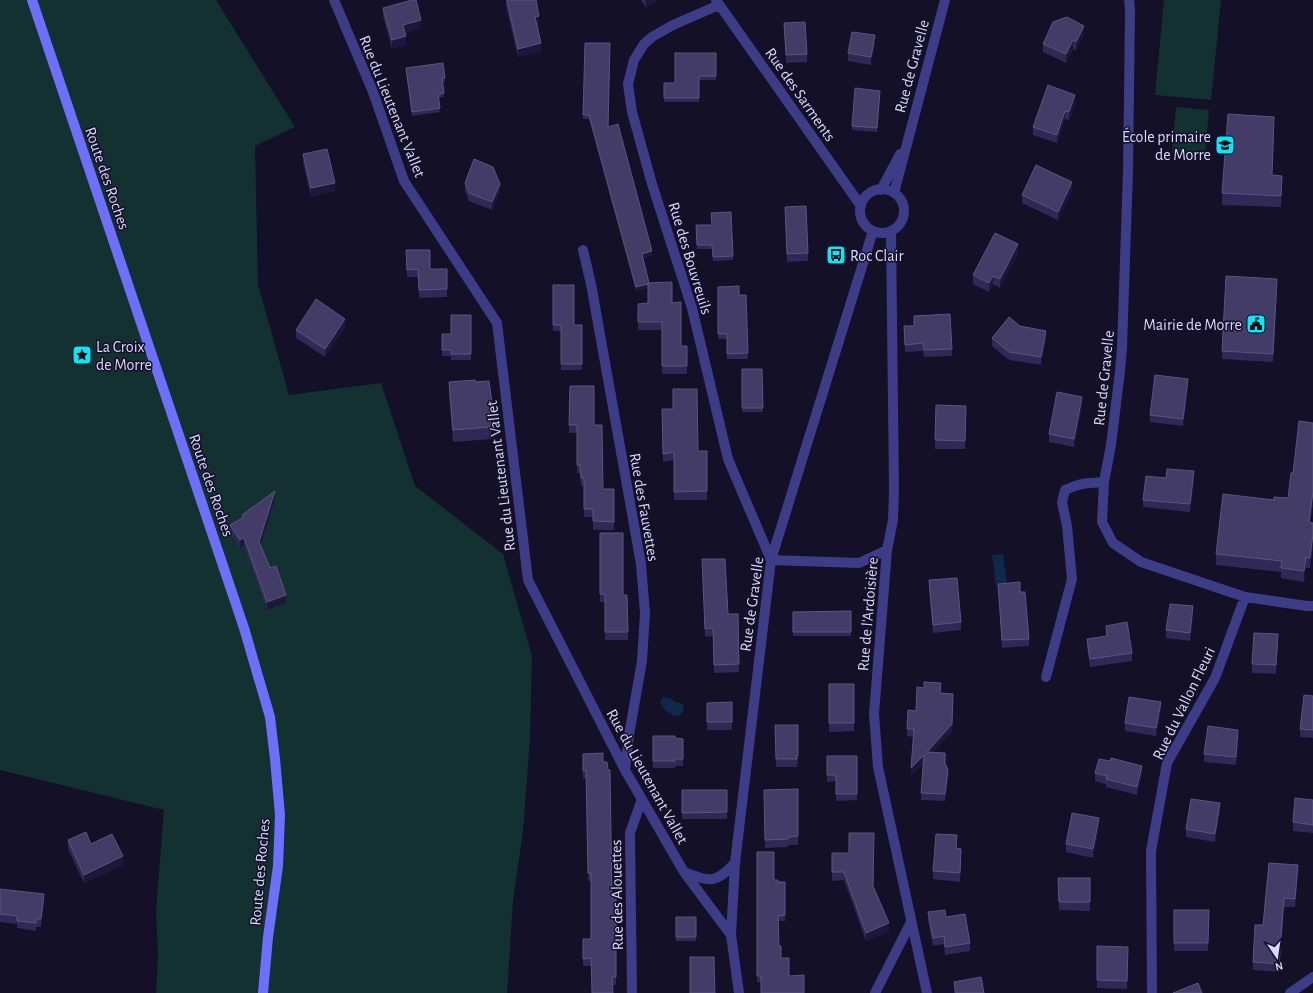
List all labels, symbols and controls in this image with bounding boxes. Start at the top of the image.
street label: Rue de Gravelle [892,18,932,115]
street label: Rue du Lieutenant Vallet [356,33,428,180]
street label: Rue des Sarments [762,45,838,144]
street label: Route des Roches [82,125,132,232]
place label: École primaire de Morre [1122,127,1211,163]
school or university icon: École primaire de Morre [1214,134,1236,156]
street label: Rue des Bouvreuils [665,200,715,316]
bus stop icon: Roc Clair [825,244,847,266]
place label: Roc Clair [850,248,904,264]
public building icon: Mairie de Morre [1245,313,1267,335]
place label: Mairie de Morre [1143,317,1242,333]
street label: Rue de Gravelle [1091,330,1117,427]
place label: La Croix de Morre [96,339,152,373]
place icon: La Croix de Morre [71,344,93,366]
street label: Rue du Lieutenant Vallet [484,400,518,552]
street label: Route des Roches [186,432,236,539]
street label: Rue des Fauvettes [627,452,661,563]
street label: Rue de Gravelle [737,556,767,653]
street label: Rue de l'Ardoisière [855,556,881,672]
street label: Rue du Vallon Fleuri [1150,645,1218,762]
street label: Rue du Lieutenant Vallet [603,706,691,847]
street label: Route des Roches [247,818,273,926]
street label: Rue des Alouettes [608,839,626,951]
north arrow [1257,937,1297,977]
text: N [1274,960,1284,972]

